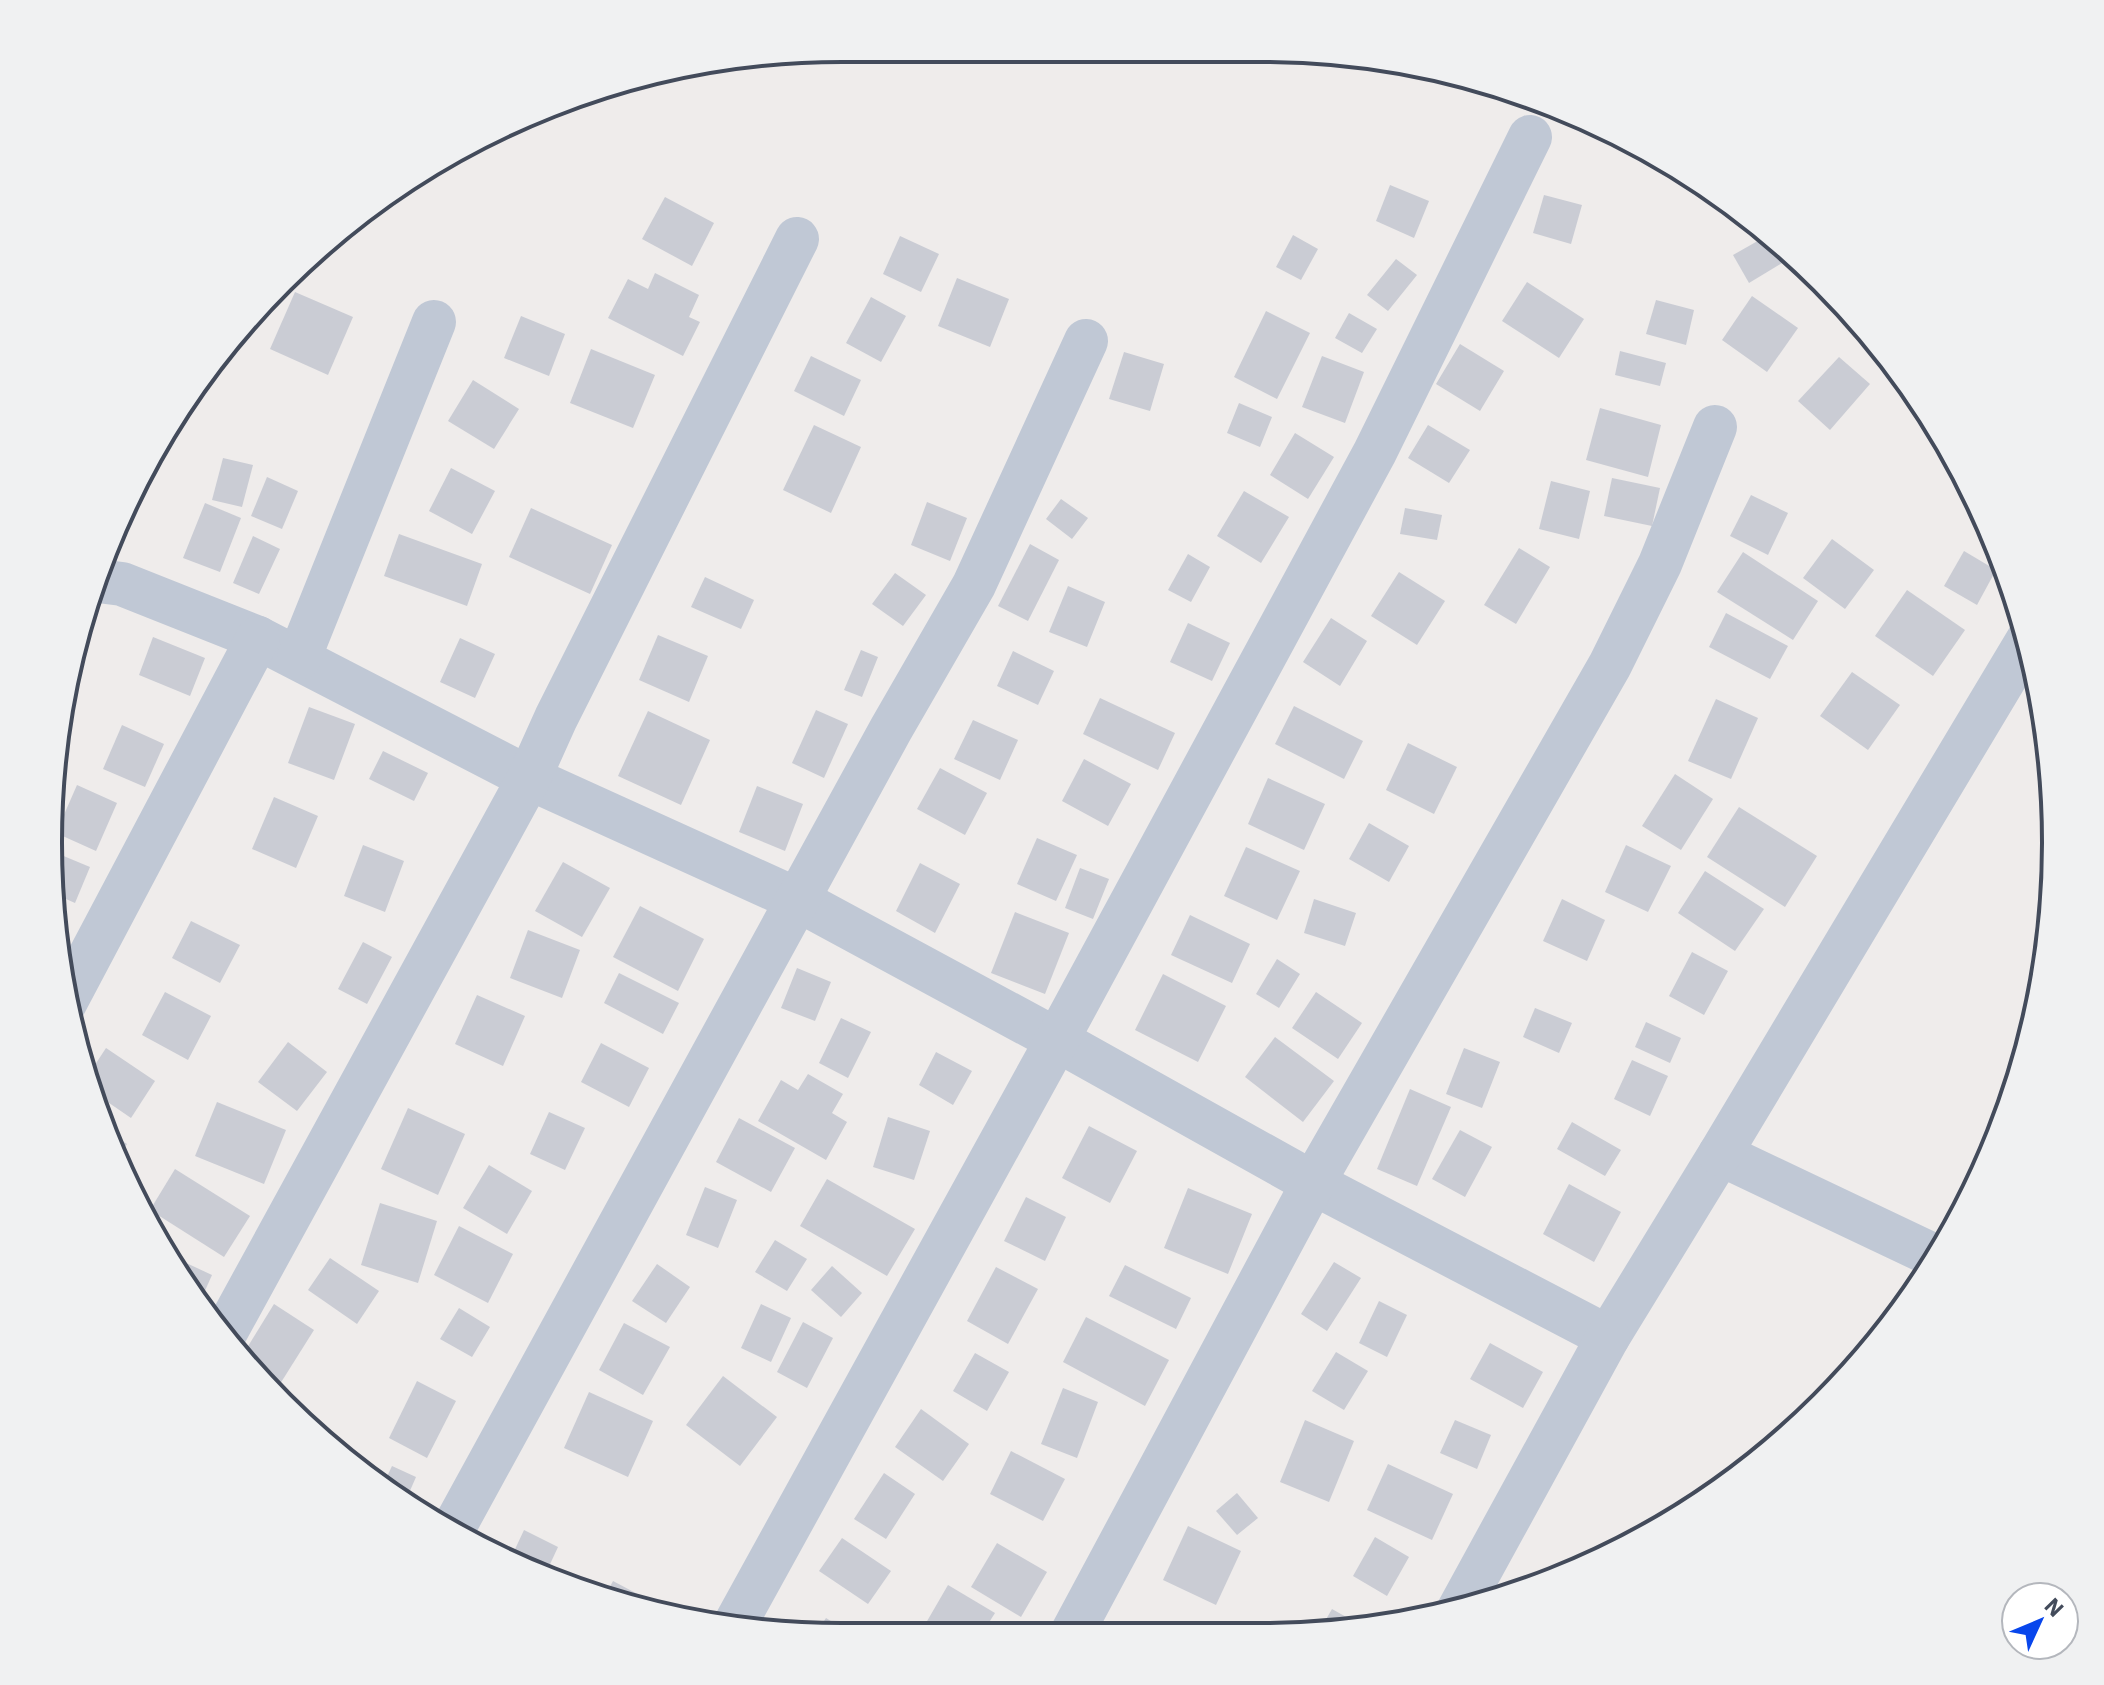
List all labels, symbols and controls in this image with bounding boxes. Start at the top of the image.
north arrow [2000,1581,2080,1661]
text: N [2039,1591,2071,1623]

